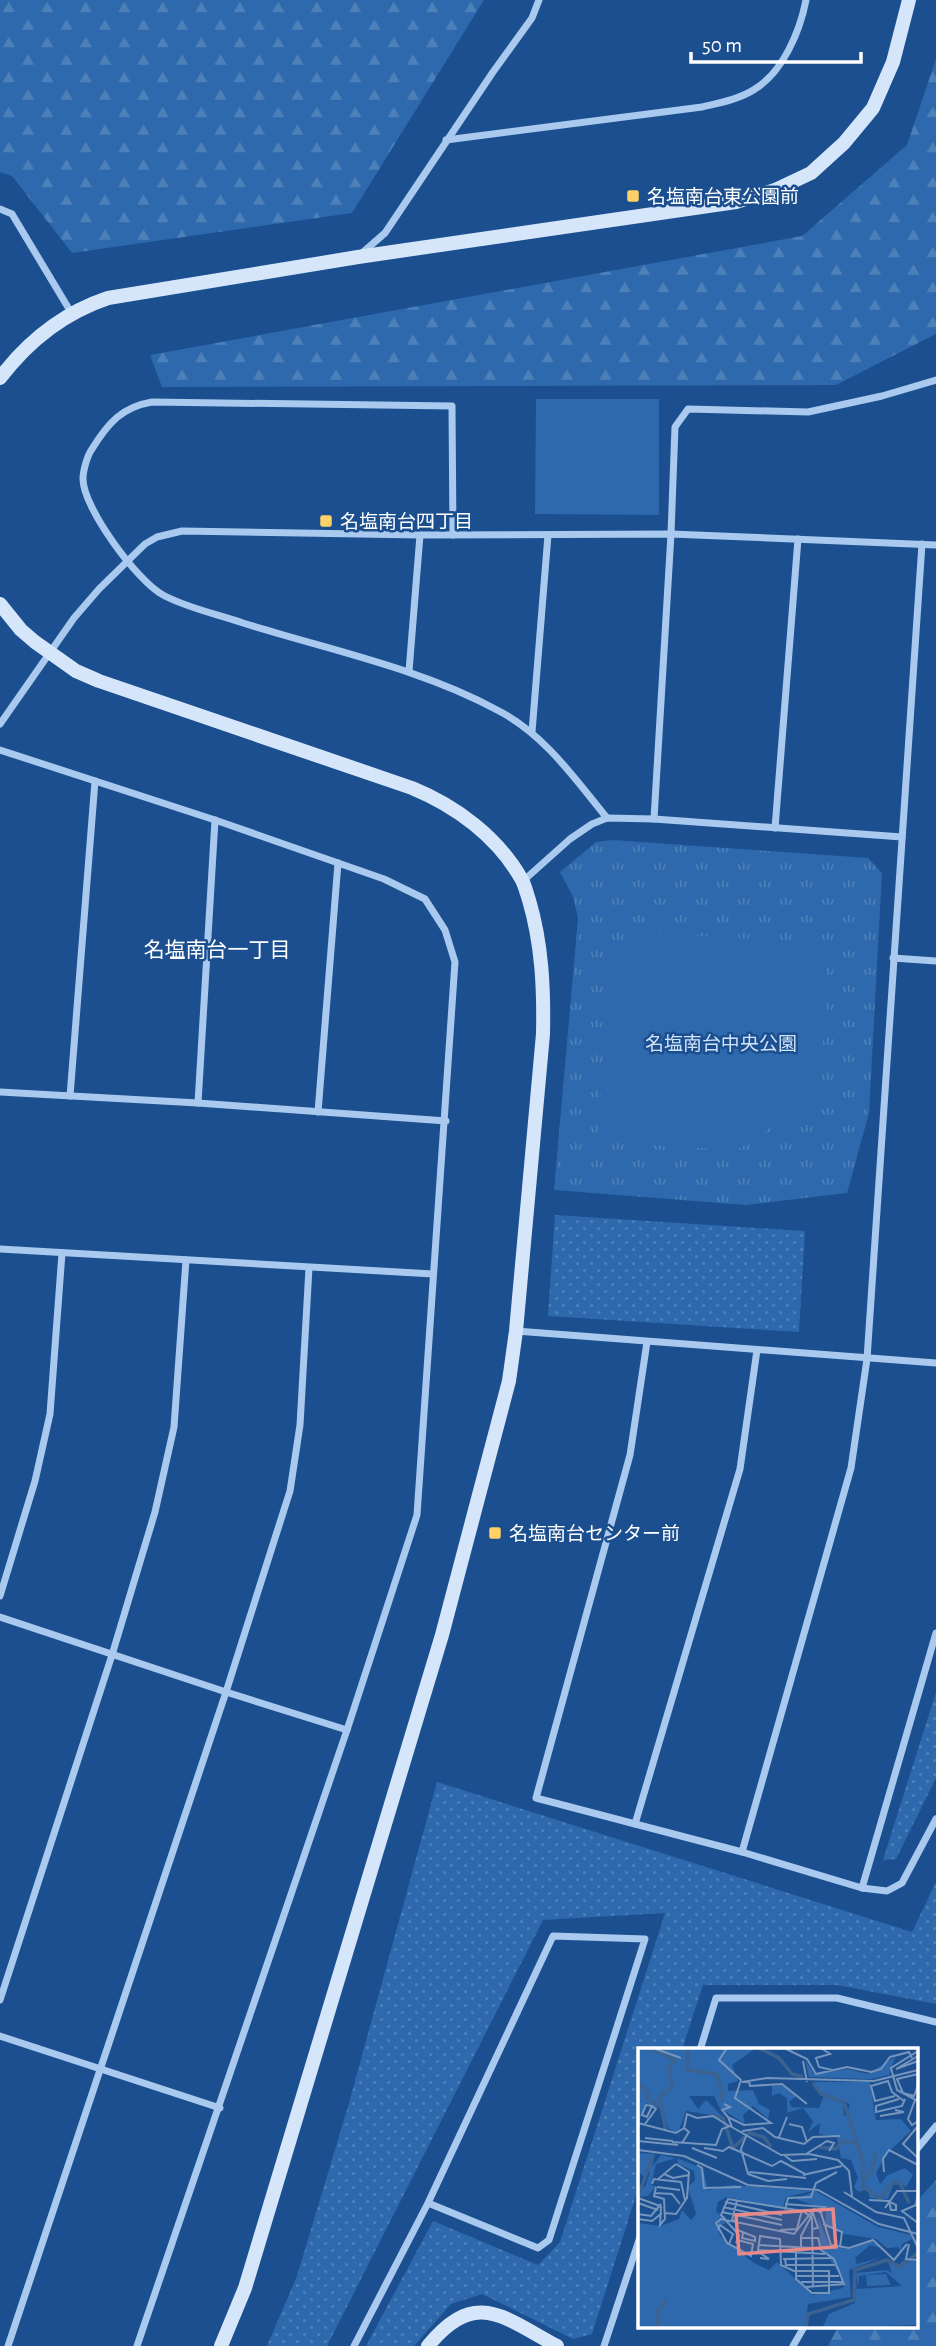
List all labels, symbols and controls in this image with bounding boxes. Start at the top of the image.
scale bar [691,21,861,65]
text: 50 m [702,35,742,56]
place label: 名塩南台東公園前 [647,186,799,207]
marker: 名塩南台東公園前 [625,188,641,204]
place label: 名塩南台四丁目 [340,511,473,532]
marker: 名塩南台四丁目 [318,513,334,529]
district label: 名塩南台一丁目 [144,939,291,961]
park label: 名塩南台中央公園 [645,1033,797,1054]
place label: 名塩南台センター前 [509,1523,680,1544]
marker: 名塩南台センター前 [487,1525,503,1541]
inset map [638,2048,918,2328]

